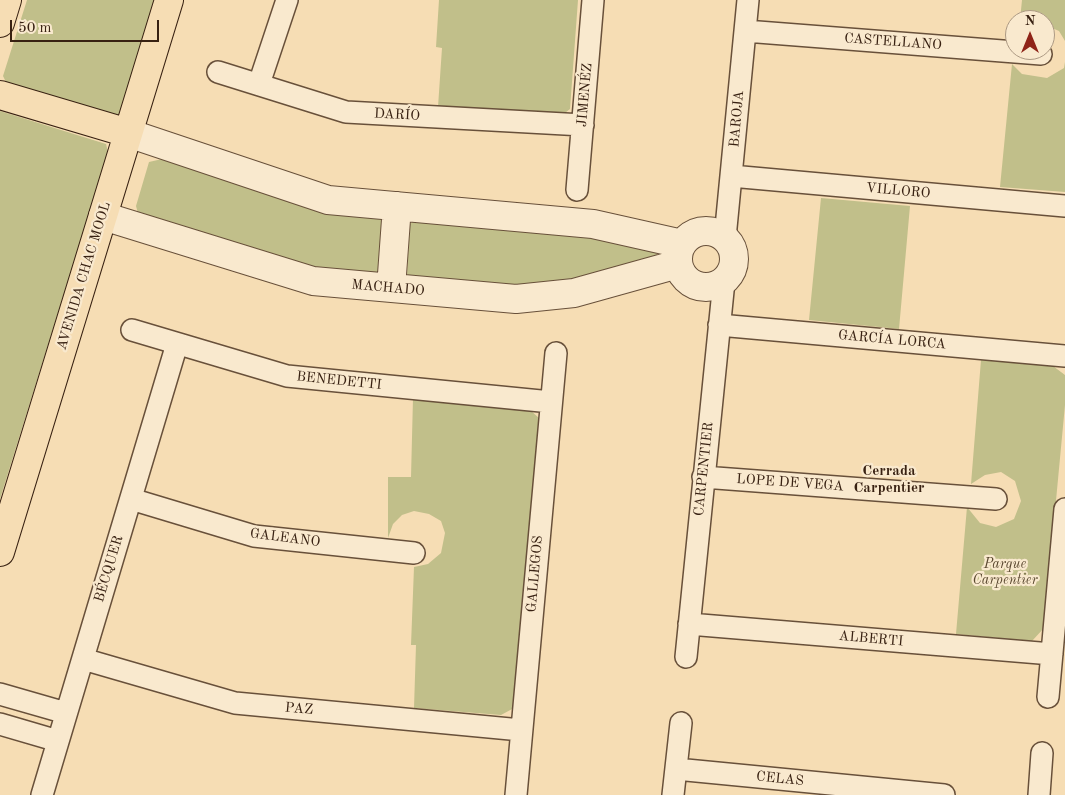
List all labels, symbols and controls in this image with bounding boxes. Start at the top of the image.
scale bar [12,10,161,42]
north arrow [1005,10,1055,60]
text: N [1025,14,1035,28]
text: 50 m [18,21,52,36]
street label: CASTELLANO [844,30,942,54]
street label: JIMENÉZ [574,62,596,128]
street label: BAROJA [726,90,748,148]
street label: DARÍO [374,105,420,125]
street label: VILLORO [865,180,931,202]
street label: AVENIDA CHAC MOOL [53,200,115,352]
street label: MACHADO [351,276,425,300]
street label: GARCÍA LORCA [837,327,947,353]
street label: BENEDETTI [295,368,383,394]
street label: CARPENTIER [691,421,717,517]
district label: Cerrada Carpentier [853,462,925,497]
street label: LOPE DE VEGA [736,471,844,495]
street label: GALEANO [249,525,321,551]
street label: BÉCQUER [91,534,127,604]
street label: GALLEGOS [523,535,547,613]
park label: Parque Carpentier [972,556,1038,588]
street label: ALBERTI [838,628,904,650]
street label: PAZ [284,699,314,719]
street label: CELAS [755,768,805,790]

